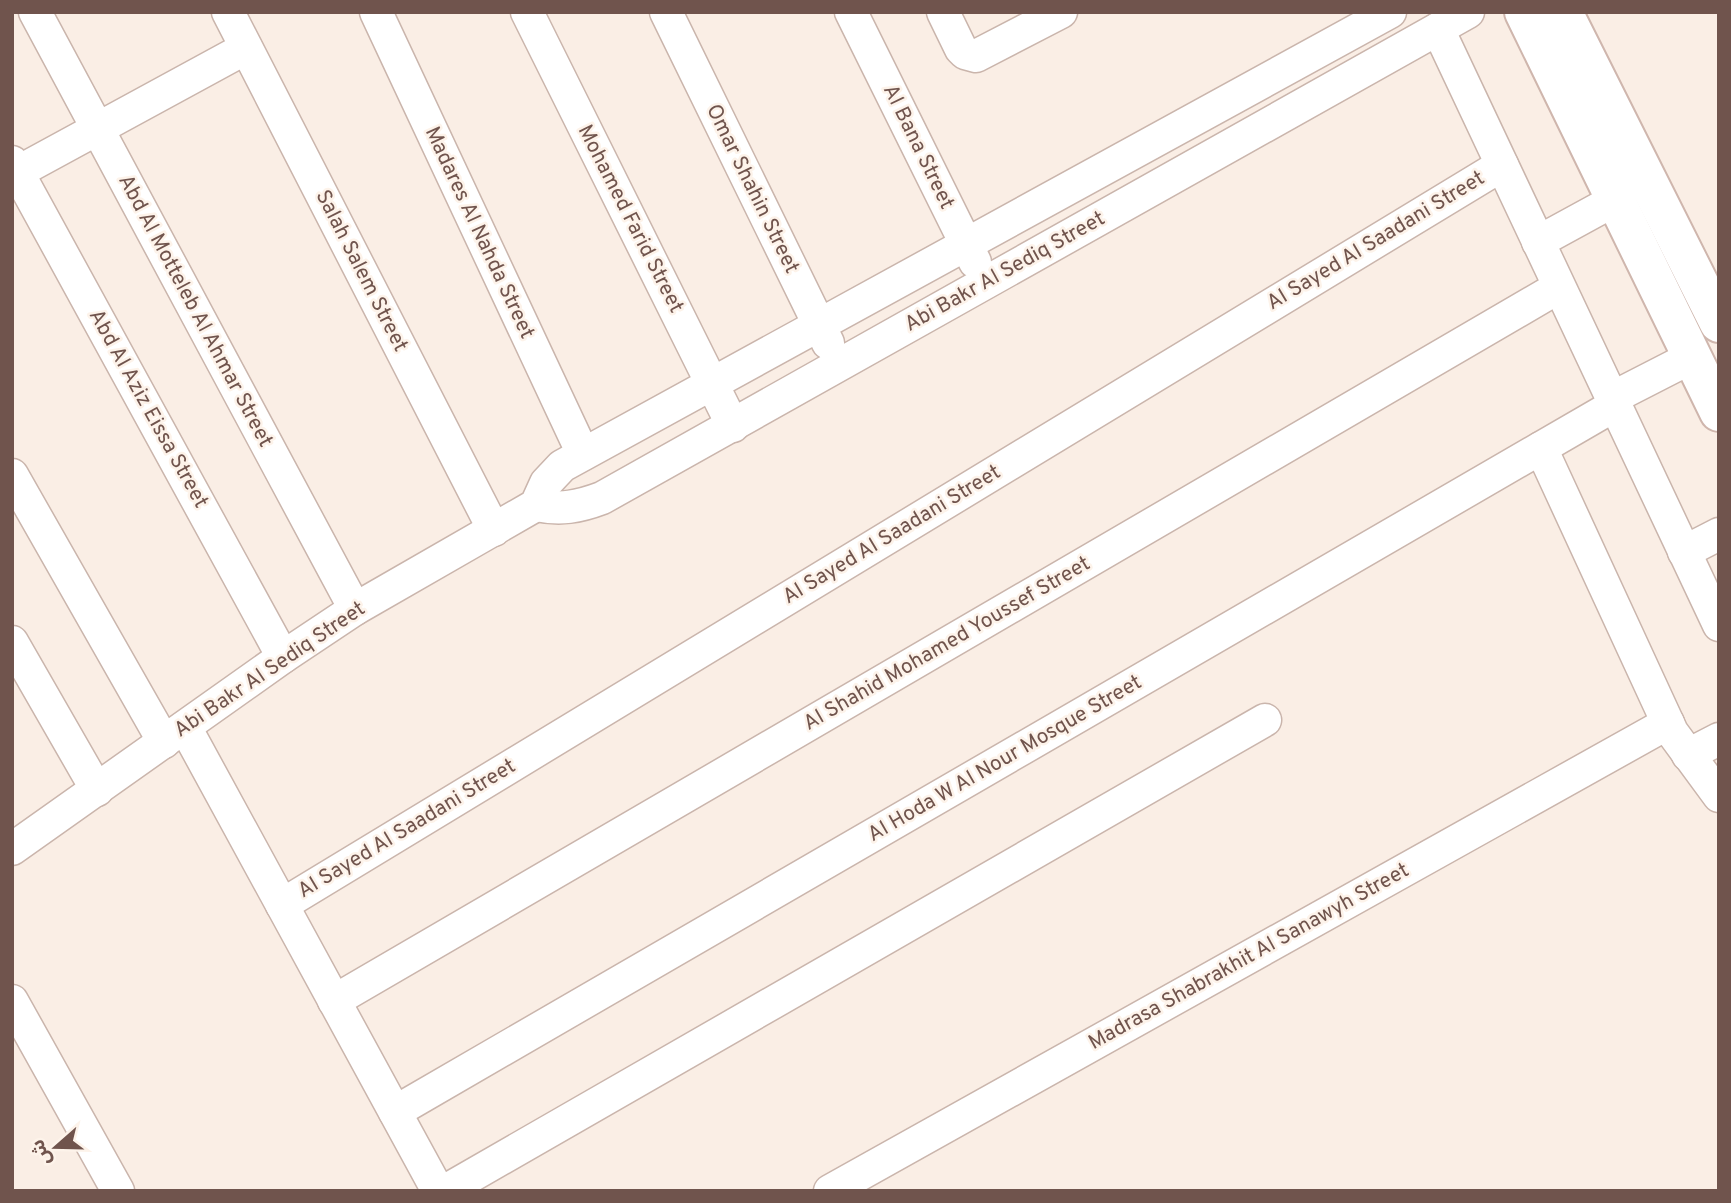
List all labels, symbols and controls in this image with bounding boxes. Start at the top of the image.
street label: Al Bana Street [876,80,960,214]
street label: Omar Shahin Street [699,100,805,278]
street label: Mohamed Farid Street [571,120,689,318]
street label: Madares Al Nahda Street [418,123,540,343]
street label: Al Sayed Al Saadani Street [1262,165,1490,317]
street label: Abd Al Motteleb Al Ahmar Street [111,170,279,452]
street label: Salah Salem Street [309,186,413,356]
street label: Abi Bakr Al Sediq Street [900,206,1110,338]
street label: Abd Al Aziz Eissa Street [82,305,214,513]
street label: Al Sayed Al Saadani Street [778,459,1006,611]
street label: Al Shahid Mohamed Youssef Street [799,551,1095,737]
street label: Abi Bakr Al Sediq Street [169,596,371,744]
street label: Al Hoda W Al Nour Mosque Street [863,669,1147,849]
street label: Al Sayed Al Saadani Street [293,753,521,905]
street label: Madrasa Shabrakhit Al Sanawyh Street [1084,857,1414,1057]
north arrow [21,1112,91,1182]
text: ش [26,1136,58,1168]

